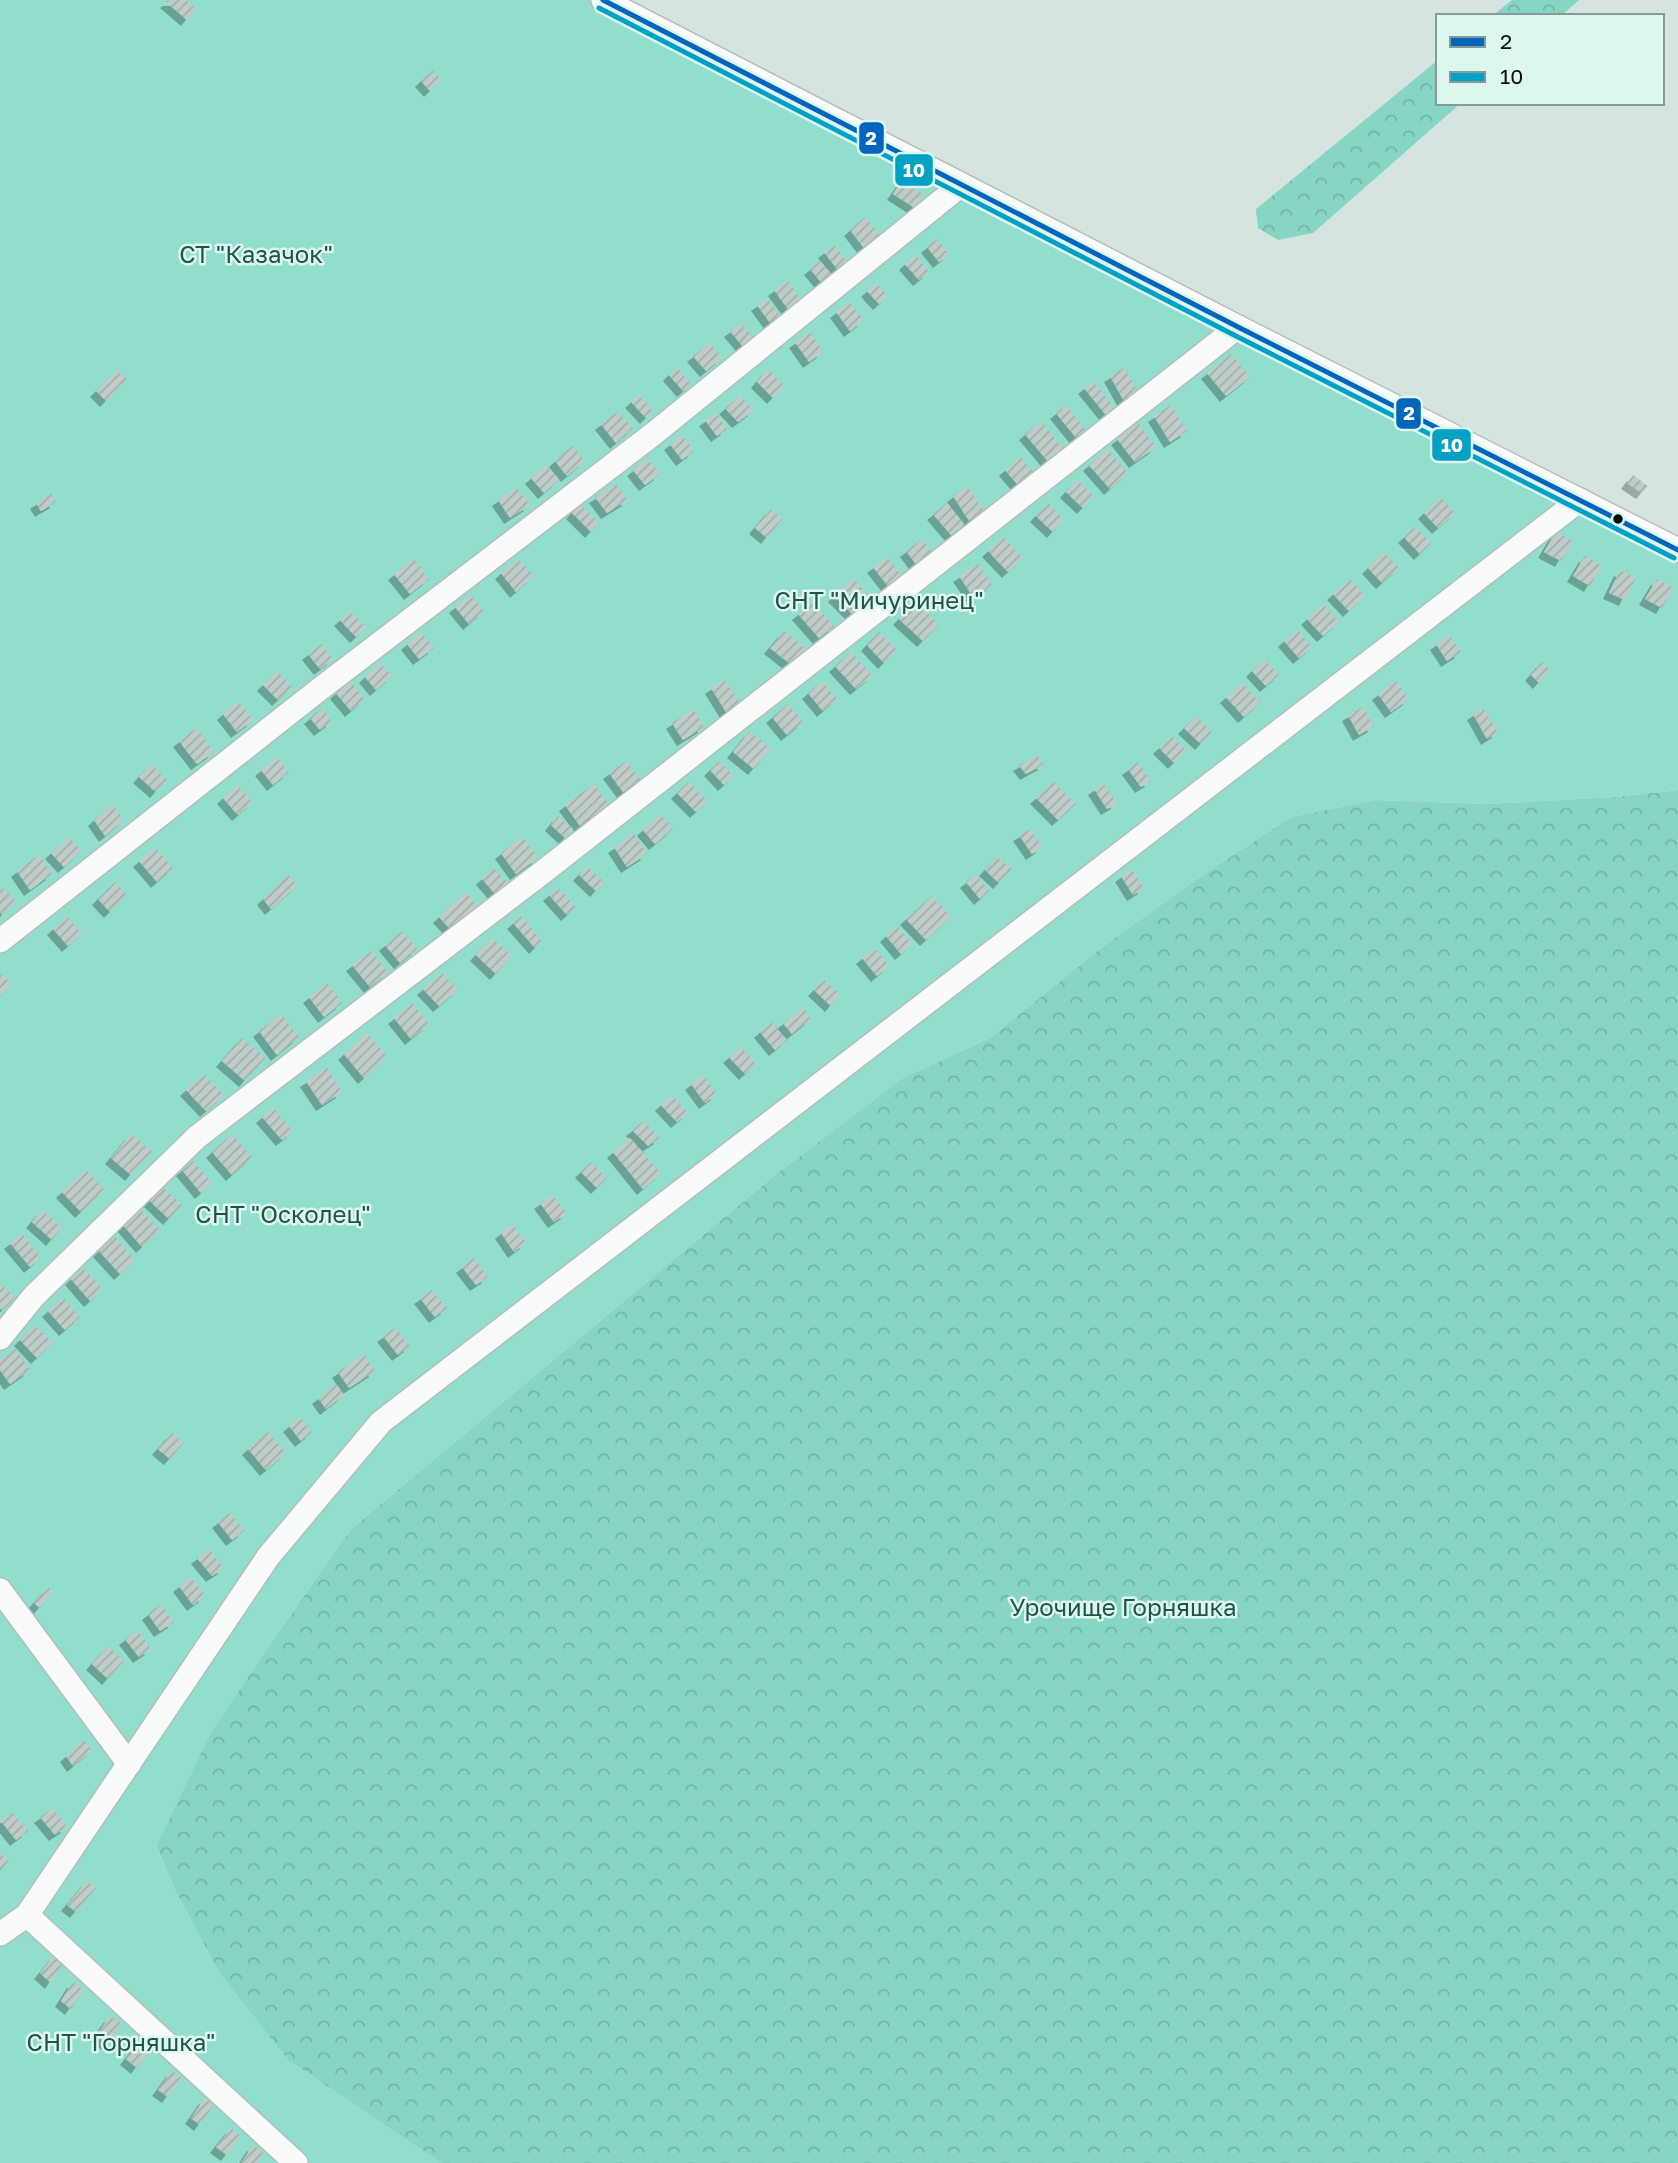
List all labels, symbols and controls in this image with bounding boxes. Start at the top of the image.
legend [1436,14,1664,105]
text: 2 [1500,28,1512,54]
text: 10 [1500,63,1523,89]
line badge: 2 [858,121,885,155]
text: 2 [865,126,877,149]
line badge: 10 [894,153,934,187]
text: 10 [903,158,925,181]
park label: СТ "Казачок" [179,239,333,268]
line badge: 2 [1395,397,1422,430]
text: 2 [1403,401,1415,424]
line badge: 10 [1431,428,1472,462]
text: 10 [1441,433,1463,456]
unlabelled marker [1611,512,1625,526]
park label: СНТ "Мичуринец" [774,585,984,614]
park label: СНТ "Осколец" [195,1199,371,1228]
park label: Урочище Горняшка [1009,1592,1237,1621]
park label: СНТ "Горняшка" [27,2027,215,2056]

